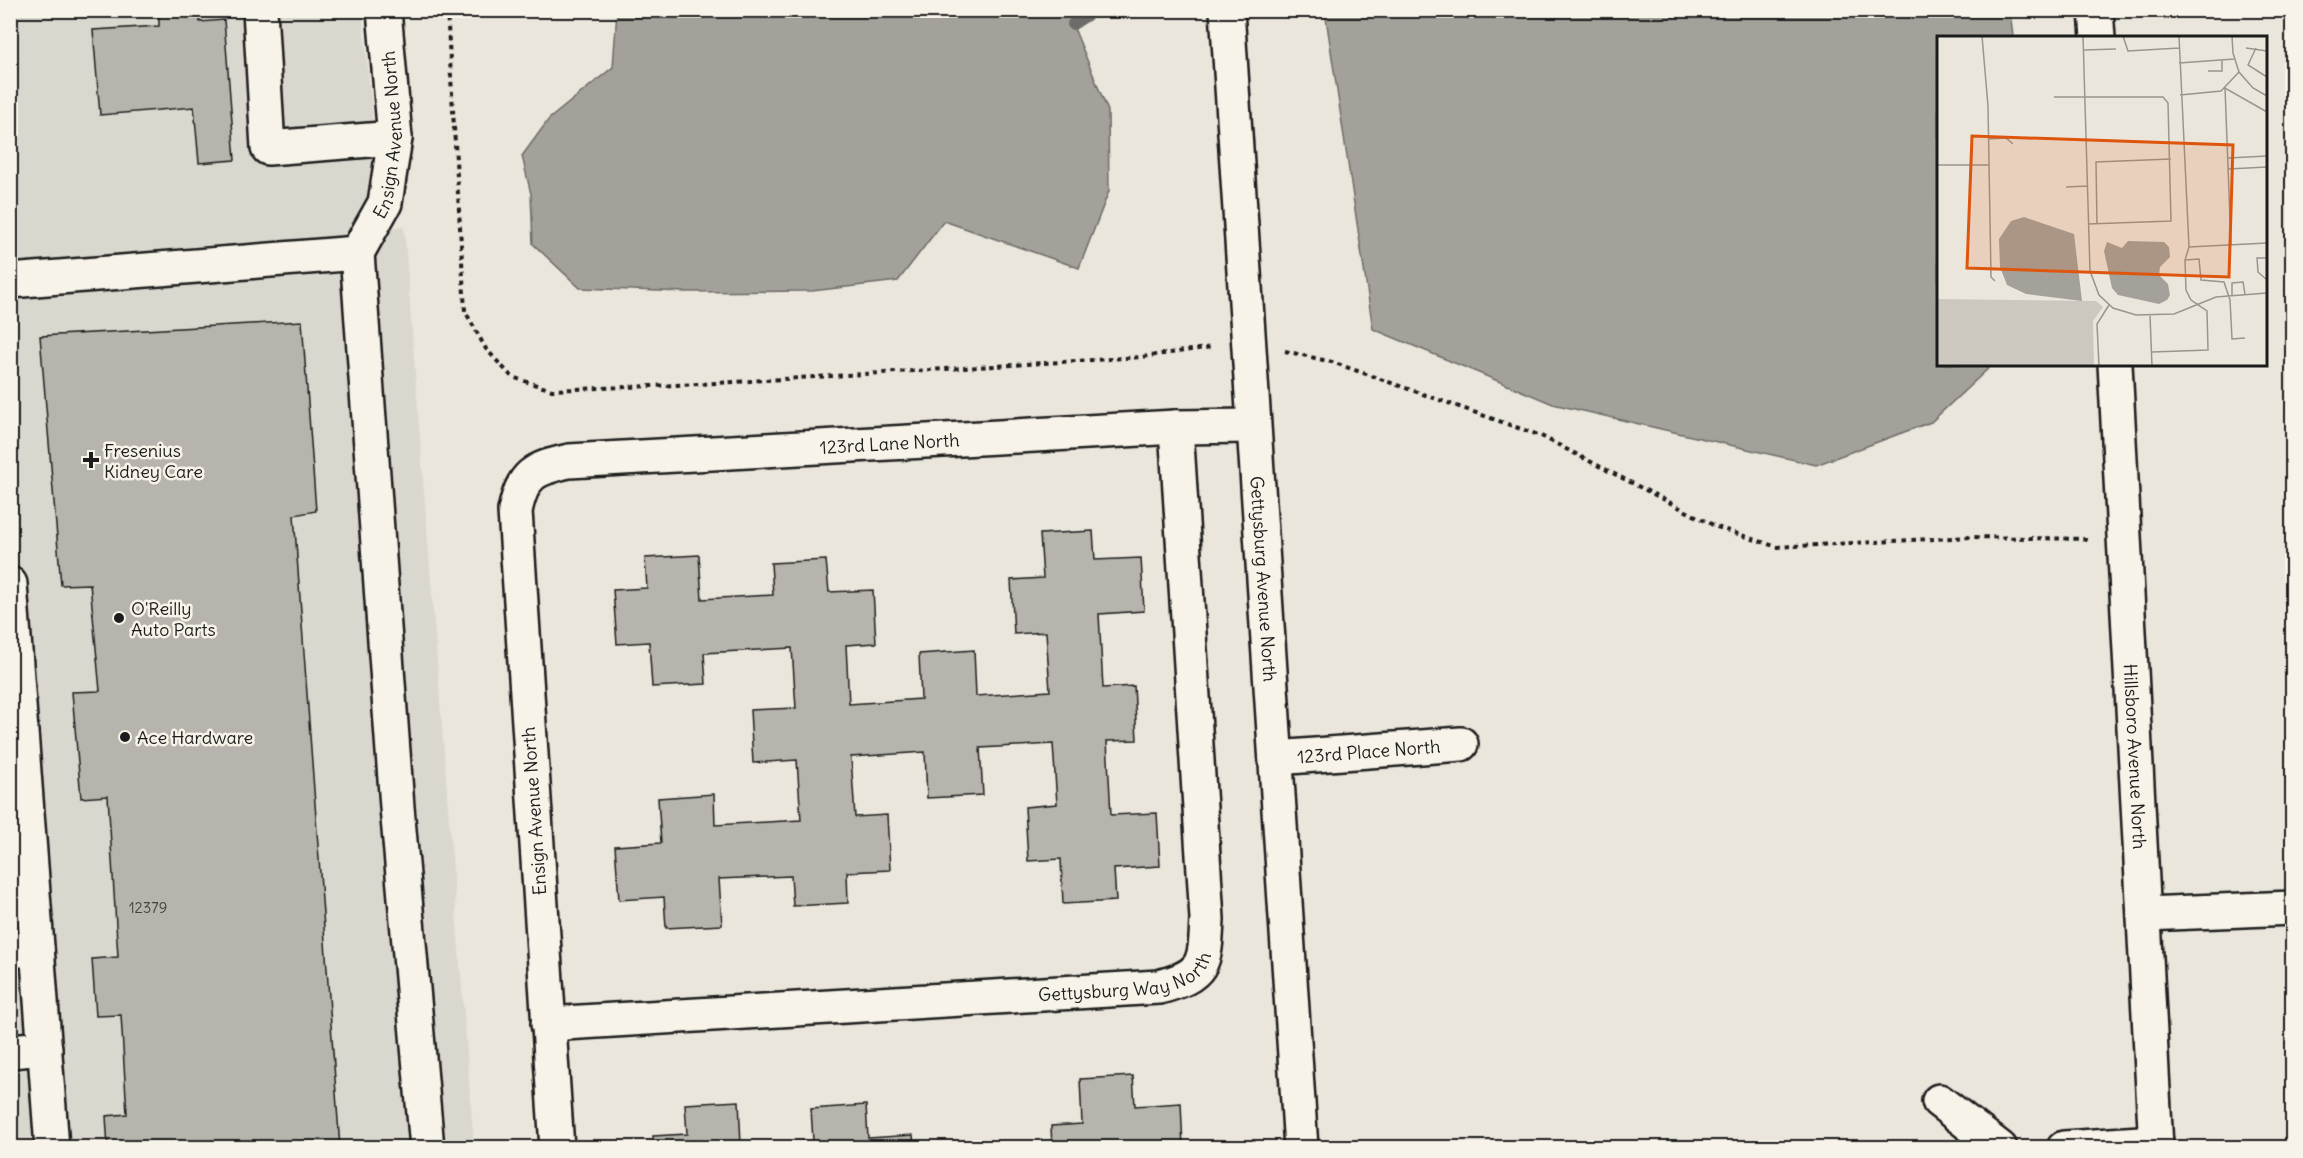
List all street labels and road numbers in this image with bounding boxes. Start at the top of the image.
street label: Ensign Avenue North [367,50,407,222]
street label: 123rd Lane North [819,428,960,458]
street label: Gettysburg Avenue North [1246,475,1282,682]
street label: Hillsboro Avenue North [2119,663,2152,850]
street label: Ensign Avenue North [517,726,551,896]
street label: 123rd Place North [1296,734,1441,768]
street label: Gettysburg Way North [1037,949,1215,1006]

